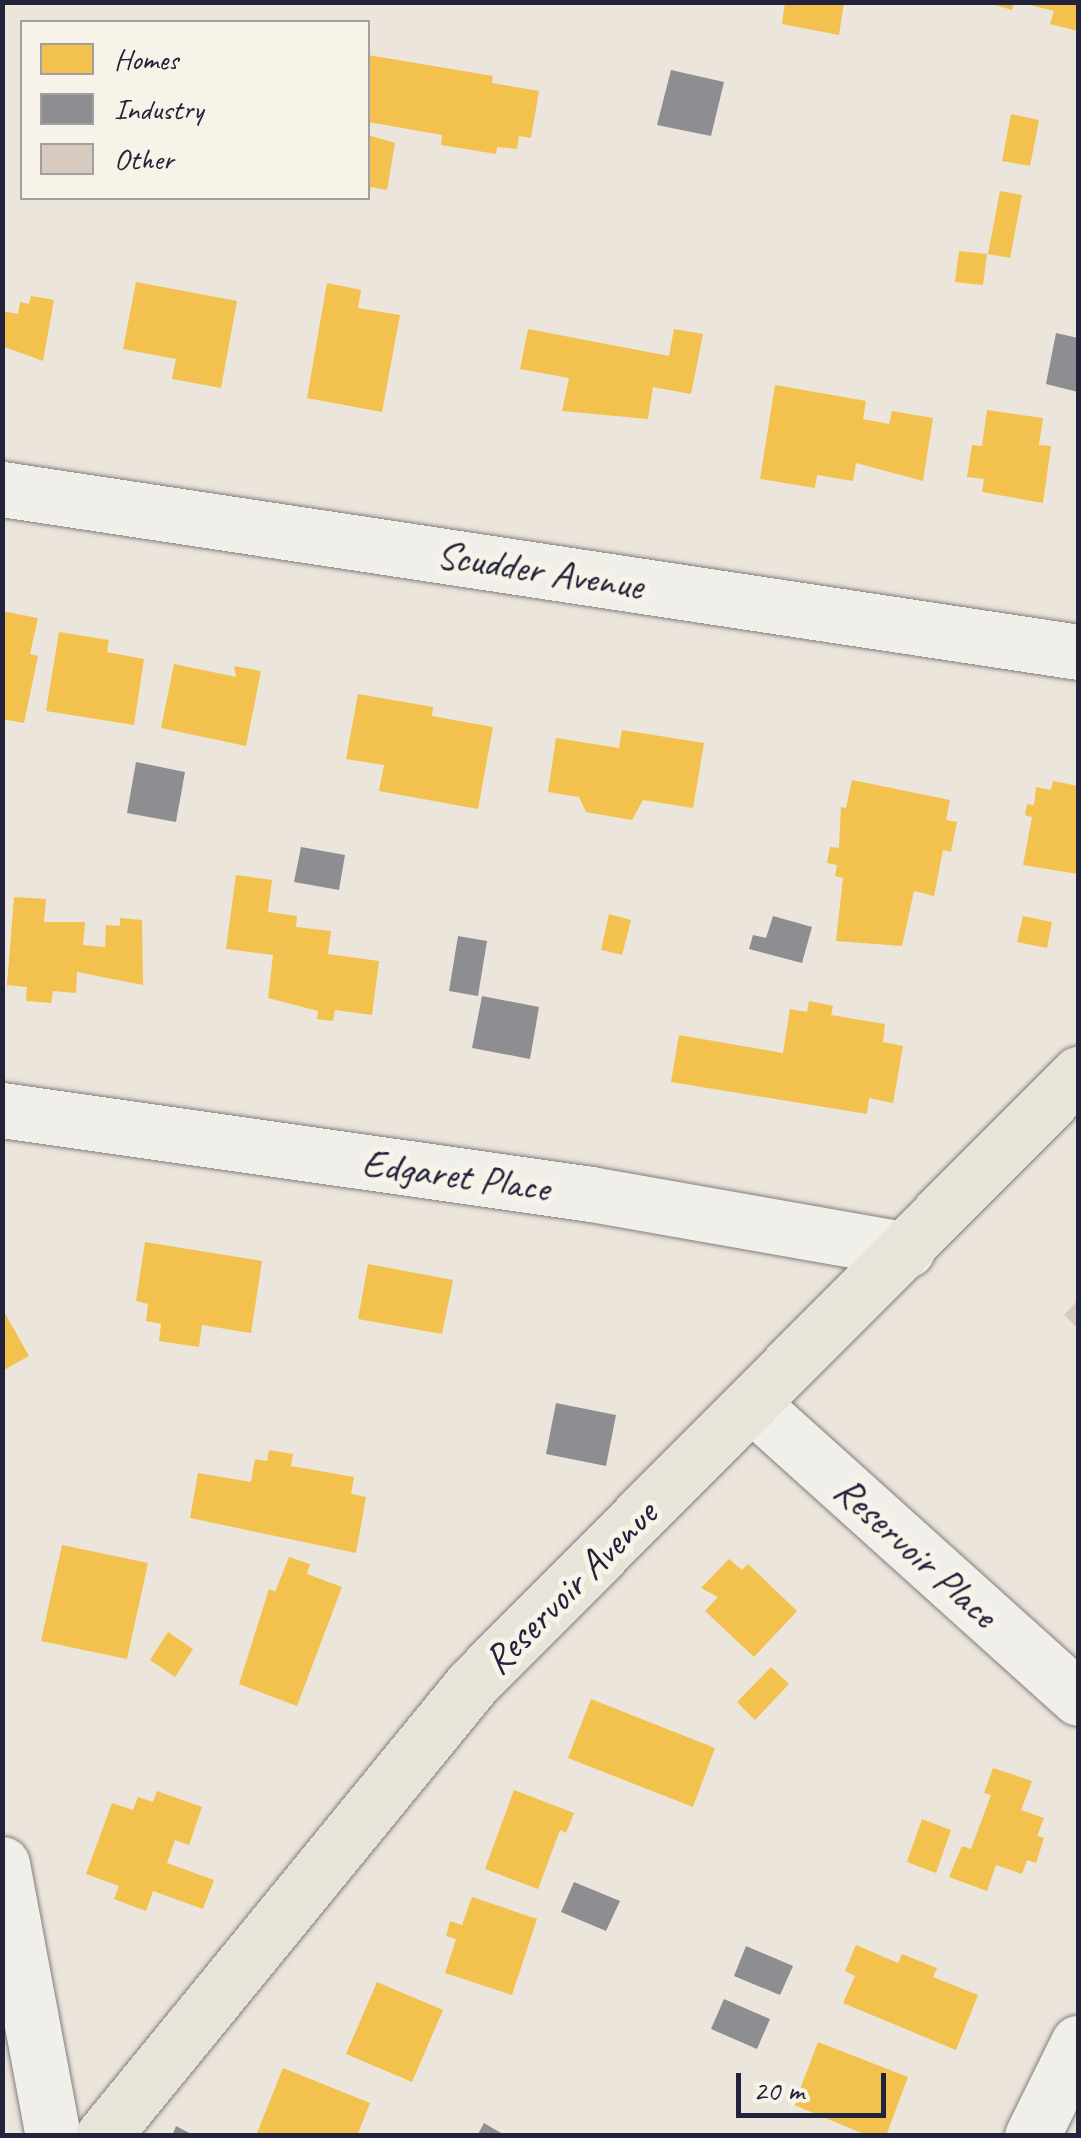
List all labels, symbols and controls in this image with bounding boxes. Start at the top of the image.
legend [20,20,370,200]
text: Homes [114,40,178,78]
text: Industry [114,90,203,128]
text: Other [114,140,174,178]
street label: Scudder Avenue [433,530,647,610]
street label: Edgaret Place [359,1138,553,1212]
street label: Reservoir Place [824,1466,1008,1638]
street label: Reservoir Avenue [473,1490,667,1684]
scale bar [741,2053,891,2115]
text: 20 m [753,2071,804,2109]

